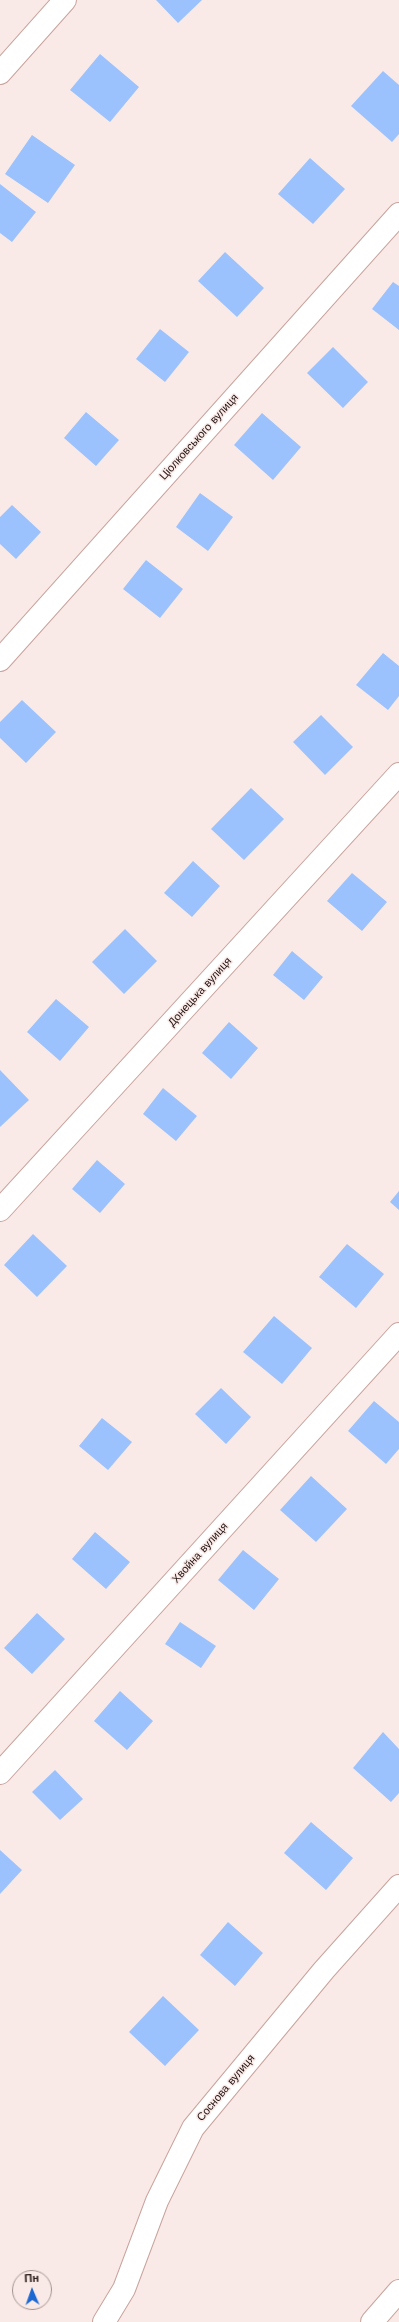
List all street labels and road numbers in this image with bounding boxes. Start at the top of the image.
street label: Ціолковського вулиця [157,391,241,483]
street label: Донецька вулиця [165,955,235,1029]
street label: Хвойна вулиця [169,1520,231,1586]
street label: Соснова вулиця [194,2052,258,2124]

